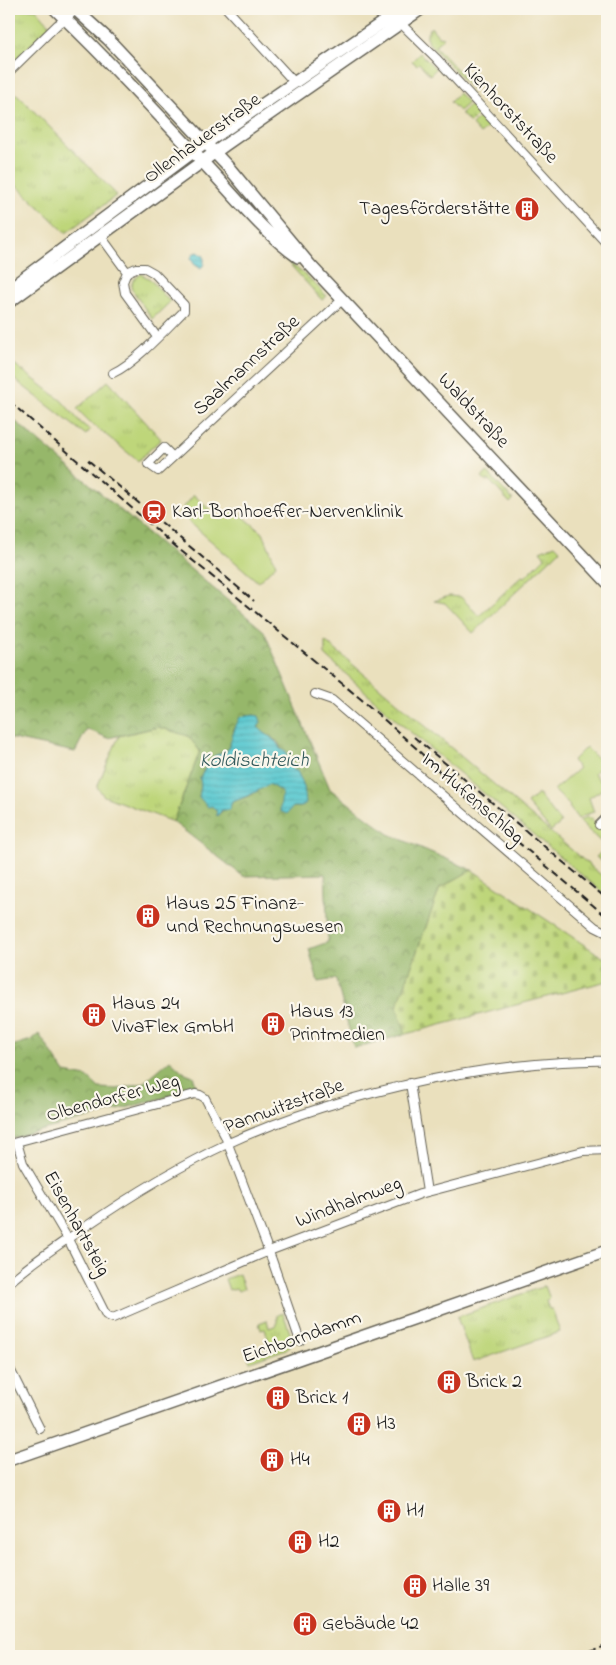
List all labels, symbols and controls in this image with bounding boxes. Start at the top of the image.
street label: Kienhorststraße [456,57,564,171]
street label: Ollenhauerstraße [138,86,268,192]
place label: Tagesförderstätte [359,195,510,225]
building icon: Tagesförderstätte [514,196,540,222]
street label: Saalmannstraße [187,309,307,423]
street label: Waldstraße [430,367,516,455]
place label: Karl-Bonhoeffer-Nervenklinik [172,498,403,527]
station icon: Karl-Bonhoeffer-Nervenklinik [141,499,167,525]
water label: Koldischteich [199,746,310,776]
street label: Im Hufenschlag [414,746,530,853]
place label: Haus 25 Finanz- und Rechnungswesen [166,890,343,943]
building icon: Haus 25 Finanz- und Rechnungswesen [135,903,161,929]
place label: Haus 24 VivaFlex GmbH [111,990,234,1042]
place label: Haus 13 Printmedien [290,998,385,1050]
building icon: Haus 24 VivaFlex GmbH [81,1002,107,1028]
building icon: Haus 13 Printmedien [260,1011,286,1037]
street label: Olbendorfer Weg [43,1067,183,1132]
street label: Pannwitzstraße [220,1072,348,1142]
street label: Eisenhartsteig [34,1166,117,1282]
street label: Windhalmweg [292,1169,407,1237]
street label: Eichborndamm [239,1304,365,1372]
place label: Brick 2 [465,1368,522,1397]
building icon: Brick 2 [436,1369,462,1395]
place label: Brick 1 [295,1384,348,1413]
building icon: Brick 1 [265,1385,291,1411]
place label: H3 [376,1410,396,1439]
building icon: H3 [346,1411,372,1437]
place label: H4 [290,1446,310,1475]
building icon: H4 [259,1447,285,1473]
place label: H1 [406,1497,424,1526]
building icon: H1 [376,1498,402,1524]
place label: H2 [318,1528,340,1557]
building icon: H2 [287,1529,313,1555]
place label: Halle 39 [432,1572,489,1601]
building icon: Halle 39 [402,1573,428,1599]
place label: Gebäude 42 [322,1610,419,1639]
building icon: Gebäude 42 [292,1611,318,1637]

